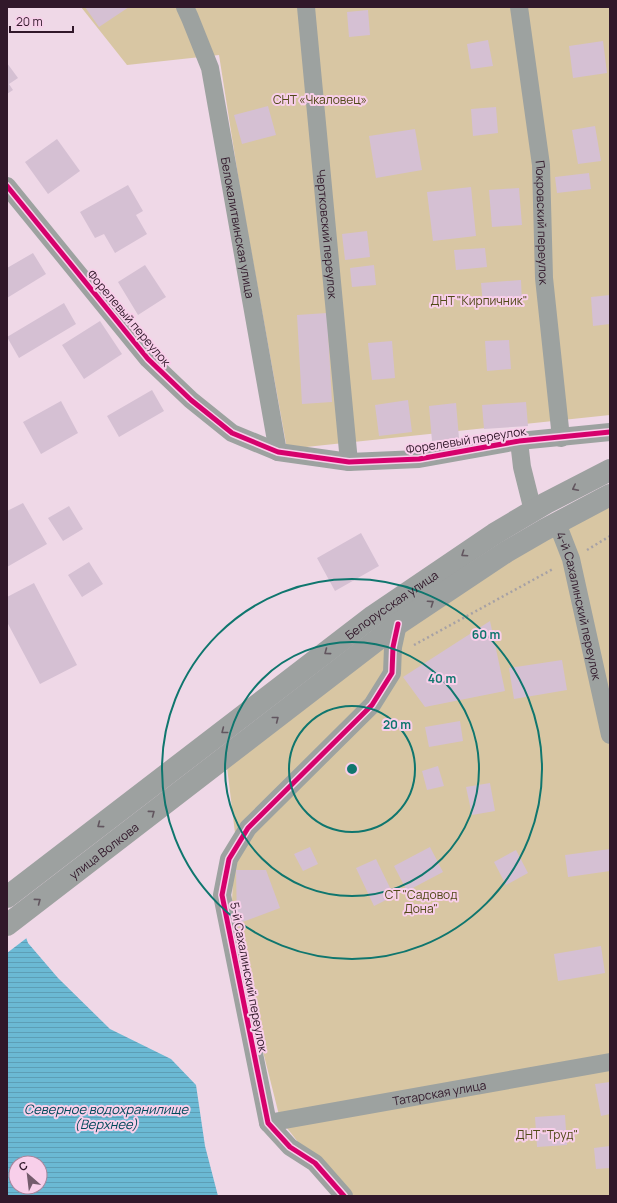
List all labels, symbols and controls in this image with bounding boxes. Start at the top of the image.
scale bar [10,8,73,34]
text: 20 m [16,13,43,30]
park label: СНТ «Чкаловец» [273,91,367,108]
street label: Белокалитвинская улица [217,156,259,300]
street label: Покровский переулок [532,159,553,287]
street label: Чертковский переулок [313,169,342,301]
street label: Форелевый переулок [84,266,175,371]
park label: ДНТ "Кирпичник" [431,292,527,309]
street label: Форелевый переулок [405,422,528,458]
one-way arrow [572,483,579,491]
street label: 4-й Сахалинский переулок [553,529,606,683]
one-way arrow [461,549,468,556]
street label: Белорусская улица [341,566,441,643]
one-way arrow [427,600,434,607]
text: 60 m [472,626,500,643]
one-way arrow [324,647,331,654]
text: 40 m [428,670,456,687]
one-way arrow [271,716,278,723]
text: 20 m [383,716,411,733]
one-way arrow [221,726,228,733]
centre of rings [345,762,359,776]
one-way arrow [148,811,155,818]
street label: улица Волкова [65,818,142,883]
one-way arrow [98,821,105,828]
park label: СТ "Садовод Дона" [385,886,457,917]
one-way arrow [33,899,40,906]
street label: 5-й Сахалинский переулок [226,900,272,1055]
street label: Татарская улица [391,1076,487,1109]
water label: Северное водохранилище (Верхнее) [24,1100,189,1133]
park label: ДНТ "Труд" [516,1126,578,1143]
north arrow [8,1155,48,1195]
text: С [16,1157,30,1174]

